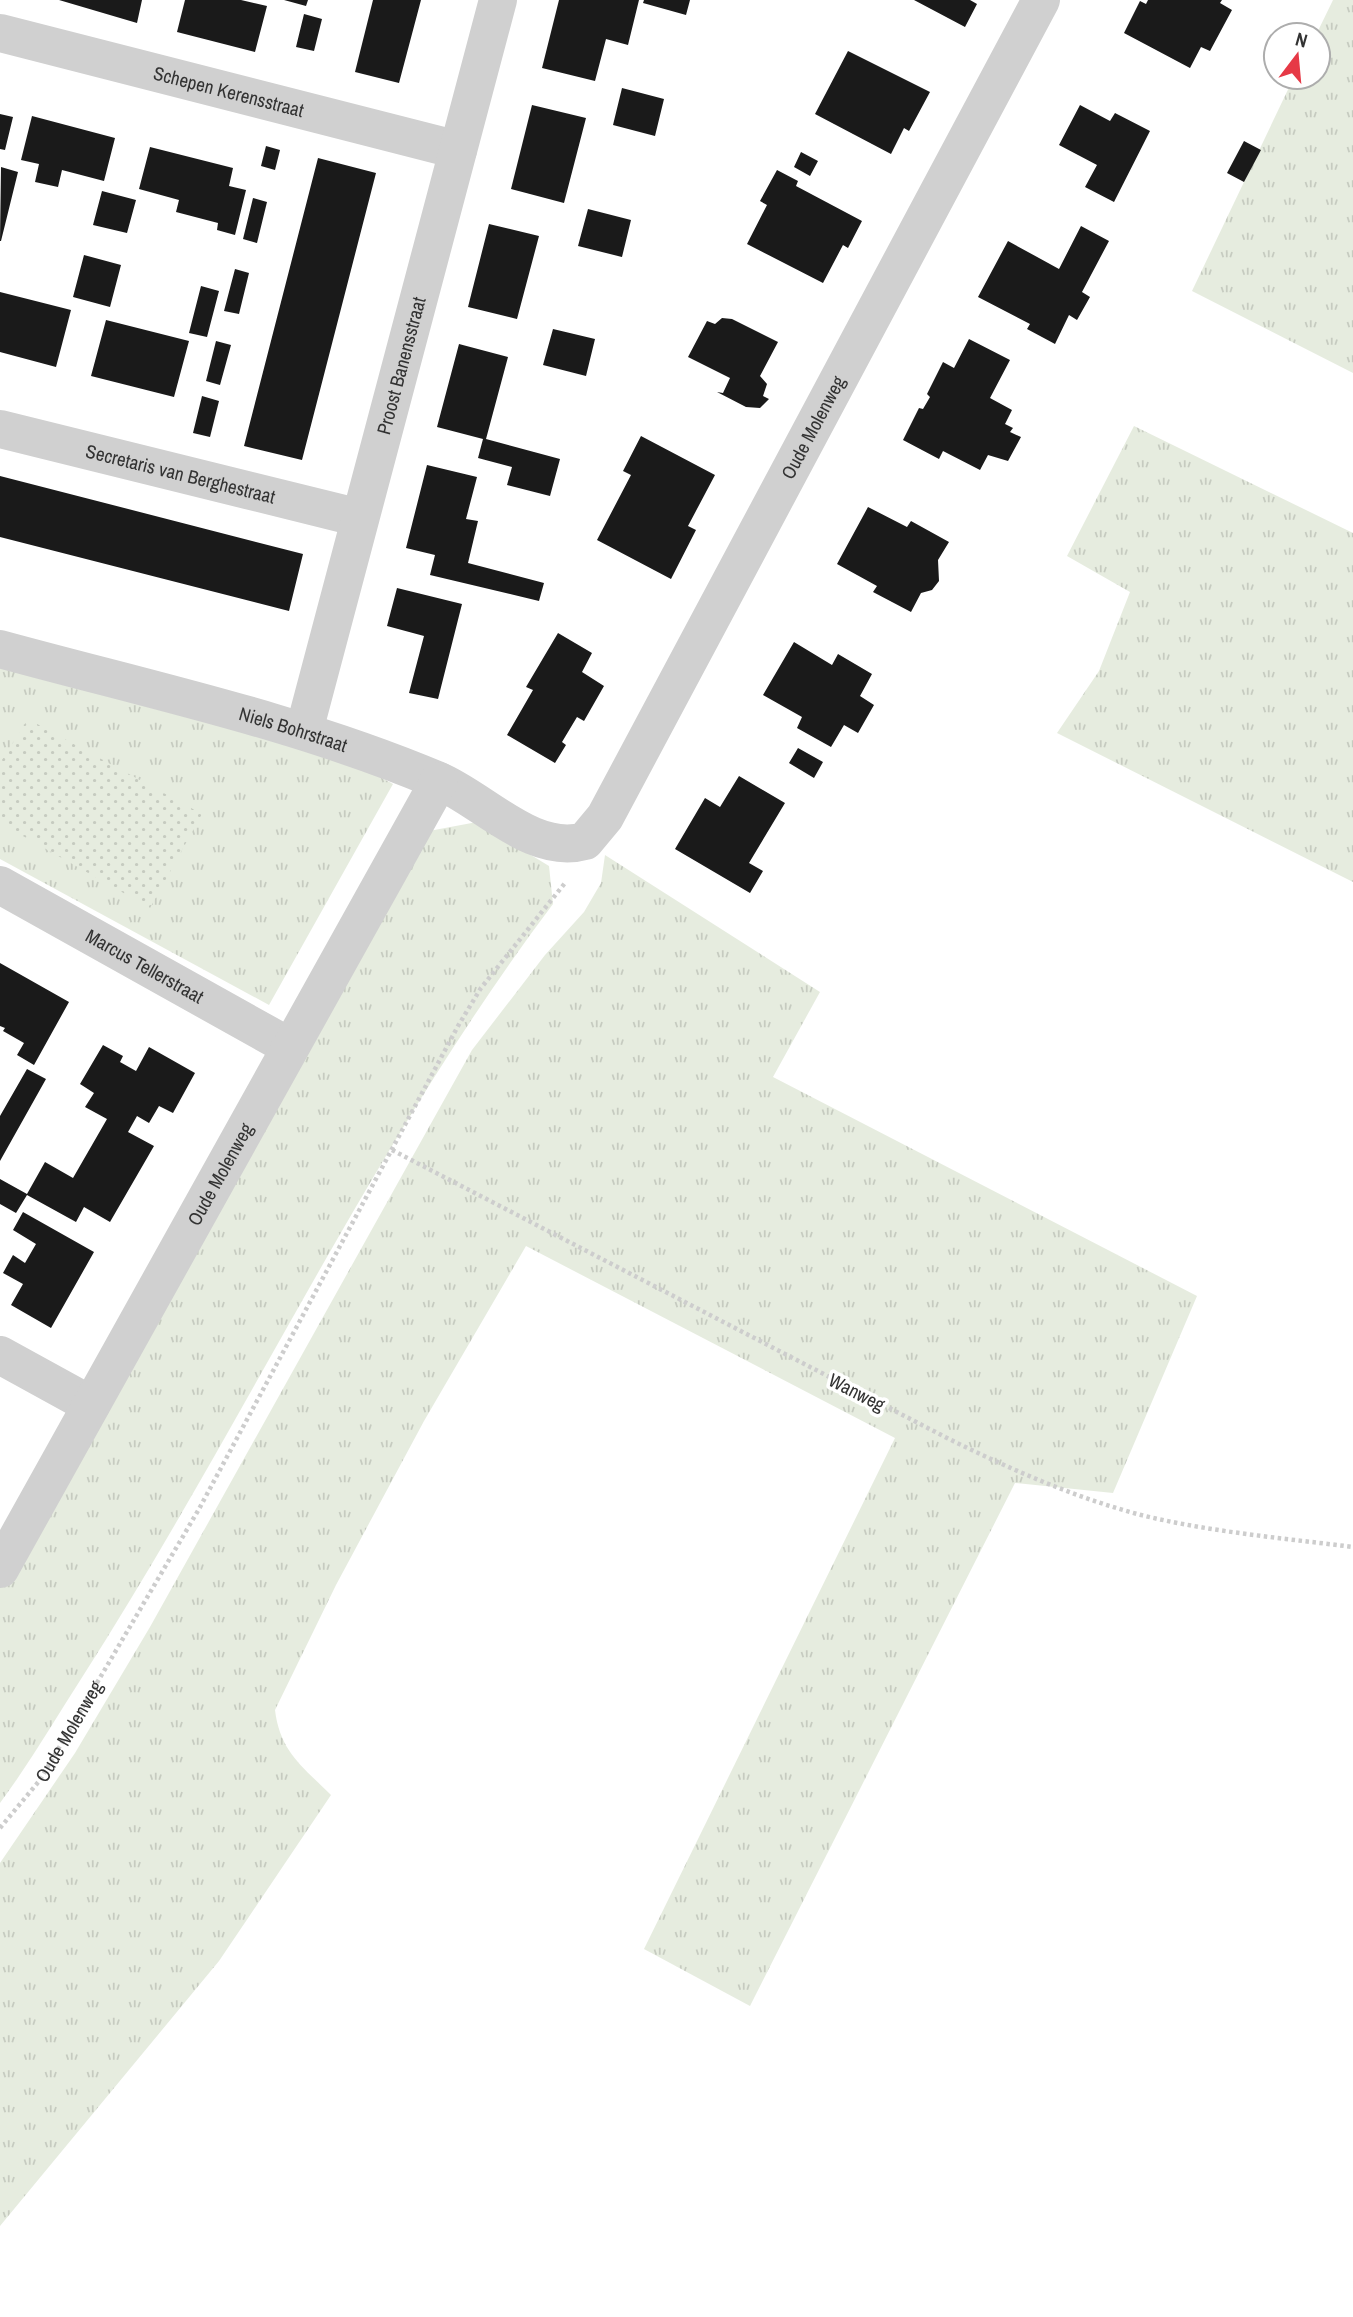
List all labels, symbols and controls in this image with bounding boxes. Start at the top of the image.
north arrow [1262,21,1332,91]
text: N [1293,26,1311,54]
street label: Schepen Kerensstraat [151,60,307,123]
street label: Proost Banensstraat [370,293,432,437]
street label: Oude Molenweg [775,371,851,484]
street label: Secretaris van Berghestraat [83,438,279,510]
street label: Niels Bohrstraat [236,700,351,758]
street label: Marcus Tellerstraat [81,923,209,1010]
street label: Oude Molenweg [181,1118,259,1230]
street label: Wanweg [824,1367,890,1417]
street label: Oude Molenweg [29,1675,109,1787]

